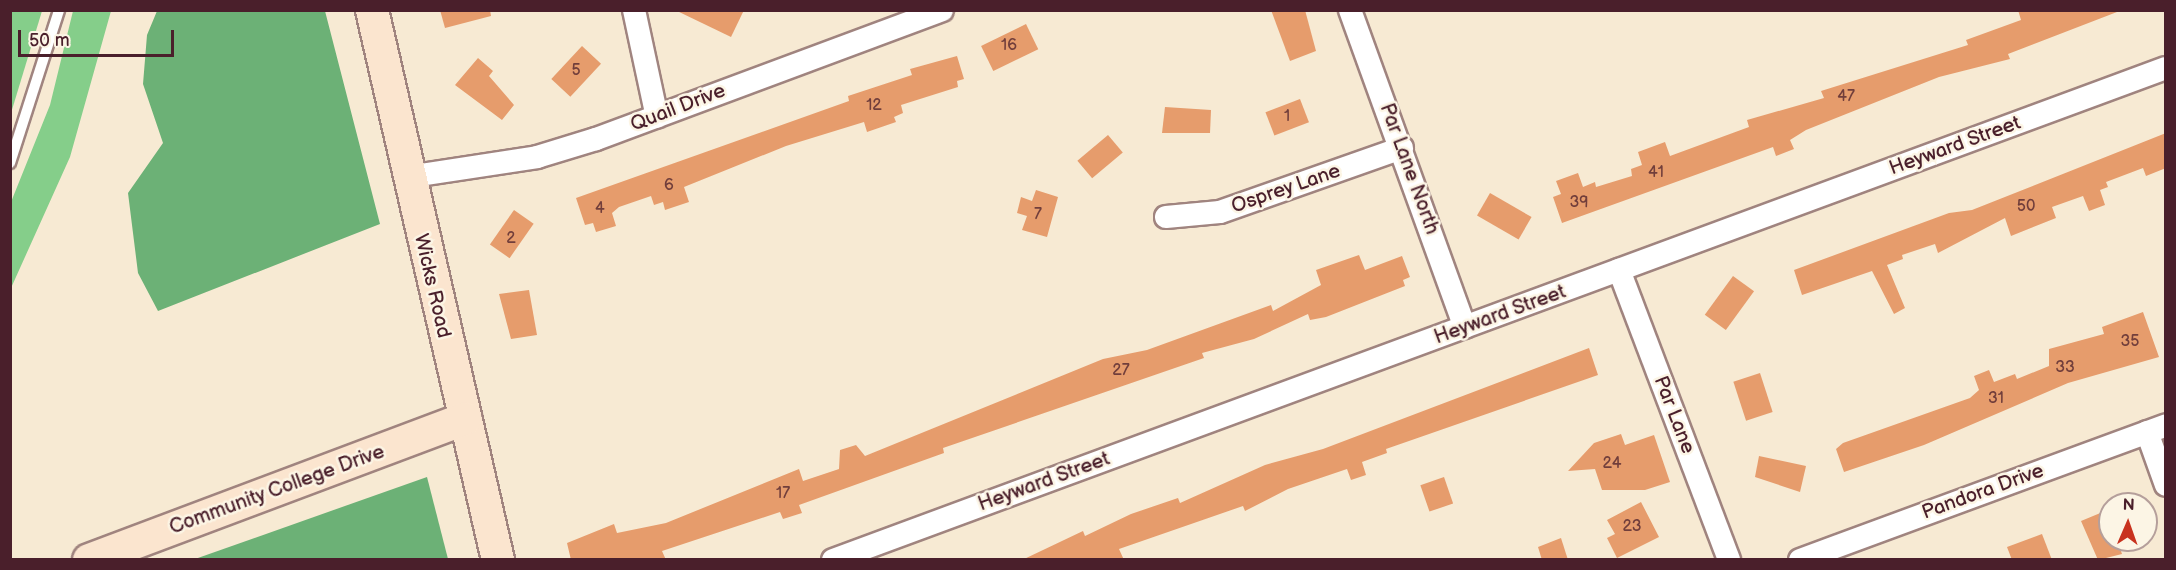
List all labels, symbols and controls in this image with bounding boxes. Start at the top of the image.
scale bar [21,18,177,56]
text: 50 m [29,30,70,51]
house number: 16 [1001,36,1017,56]
house number: 5 [571,61,581,81]
street label: Quail Drive [627,79,729,137]
house number: 47 [1837,87,1855,107]
house number: 12 [866,96,882,116]
street label: Par Lane North [1374,100,1444,238]
house number: 1 [1284,107,1290,127]
street label: Heyward Street [1886,111,2024,181]
street label: Osprey Lane [1228,159,1344,219]
house number: 41 [1648,163,1664,183]
house number: 6 [664,176,674,196]
house number: 39 [1569,193,1589,213]
house number: 50 [2017,197,2035,217]
house number: 4 [595,199,605,219]
house number: 7 [1034,205,1042,225]
house number: 2 [506,229,516,249]
street label: Wicks Road [408,232,456,340]
street label: Heyward Street [1431,280,1569,350]
house number: 35 [2120,332,2140,352]
house number: 33 [2055,358,2075,378]
house number: 27 [1112,361,1130,381]
street label: Par Lane [1648,373,1700,457]
house number: 31 [1988,389,2004,409]
street label: Community College Drive [166,440,388,540]
street label: Heyward Street [975,447,1113,517]
house number: 24 [1603,454,1621,474]
street label: Pandora Drive [1919,459,2047,525]
house number: 17 [776,484,790,504]
north arrow [2098,492,2158,552]
text: N [2122,496,2135,515]
house number: 23 [1623,517,1641,537]

